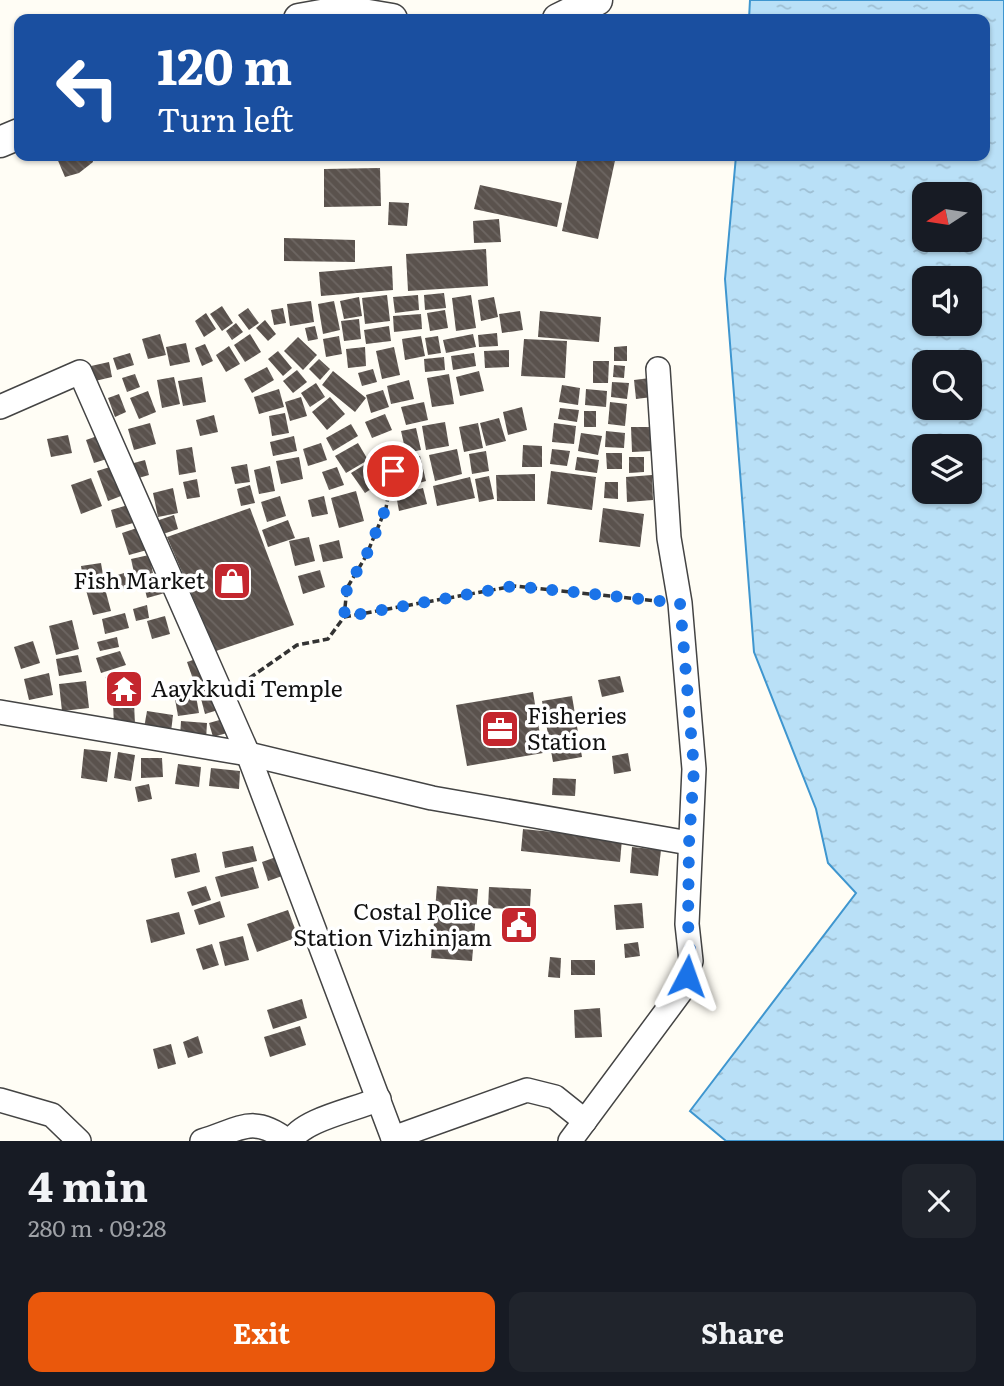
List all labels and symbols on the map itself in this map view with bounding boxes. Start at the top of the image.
north arrow [912,182,982,252]
pin [363,441,423,501]
shop icon: Fish Market [211,560,253,602]
place label: Fish Market [73,562,206,596]
temple icon: Aaykkudi Temple [103,668,145,710]
place label: Aaykkudi Temple [151,670,343,704]
place label: Fisheries Station [527,697,626,757]
office icon: Fisheries Station [479,708,521,750]
place label: Costal Police Station Vizhinjam [293,893,492,953]
public building icon: Costal Police Station Vizhinjam [498,904,540,946]
position arrow [650,939,724,1013]

